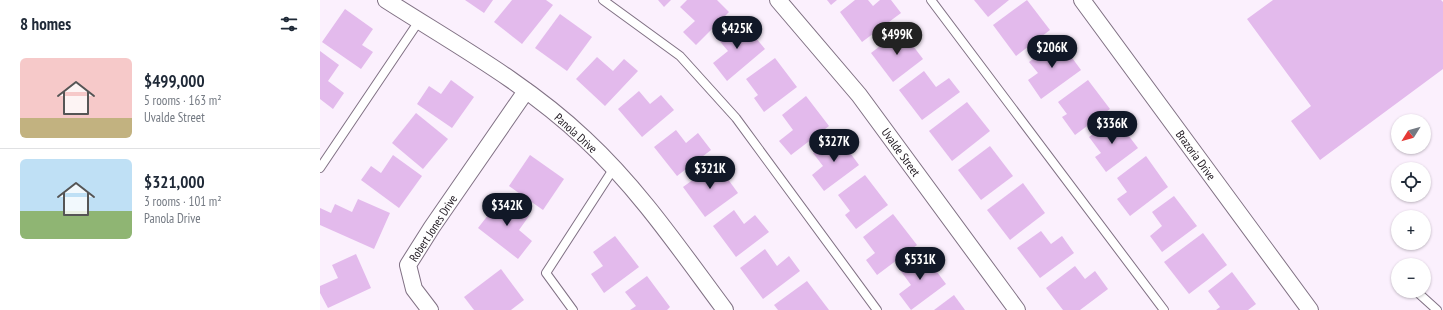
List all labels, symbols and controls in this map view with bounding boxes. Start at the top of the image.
text: 8 homes [20,13,71,35]
icon: filters [278,13,300,35]
pin: $425K [709,16,765,50]
text: $425K [721,20,753,37]
pin: $499K [869,22,925,56]
text: $499K [881,26,913,43]
pin: $206K [1024,35,1080,69]
text: $206K [1036,39,1068,56]
text: $499,000 [144,70,205,92]
icon: home [52,74,100,122]
text: 5 rooms · 163 m² [144,92,222,109]
text: Uvalde Street [144,109,205,126]
street label: Panola Drive [552,110,600,156]
pin: $336K [1084,111,1140,145]
north arrow [1391,114,1431,154]
map controls [1391,114,1431,298]
text: $336K [1096,115,1128,132]
street label: Uvalde Street [878,125,924,180]
street label: Brazoria Drive [1173,127,1219,183]
pin: $327K [806,129,862,163]
text: $327K [818,133,850,150]
pin: $321K [682,156,738,190]
text: $321K [694,160,726,177]
button: locate [1391,162,1431,202]
text: $321,000 [144,171,205,193]
icon: home [52,175,100,223]
street label: Robert Jones Drive [406,192,460,264]
text: 3 rooms · 101 m² [144,193,222,210]
pin: $342K [479,193,535,227]
text: $342K [491,197,523,214]
text: Panola Drive [144,210,201,227]
button: + [1391,210,1431,250]
pin: $531K [892,247,948,281]
text: $531K [904,251,936,268]
button: − [1391,258,1431,298]

